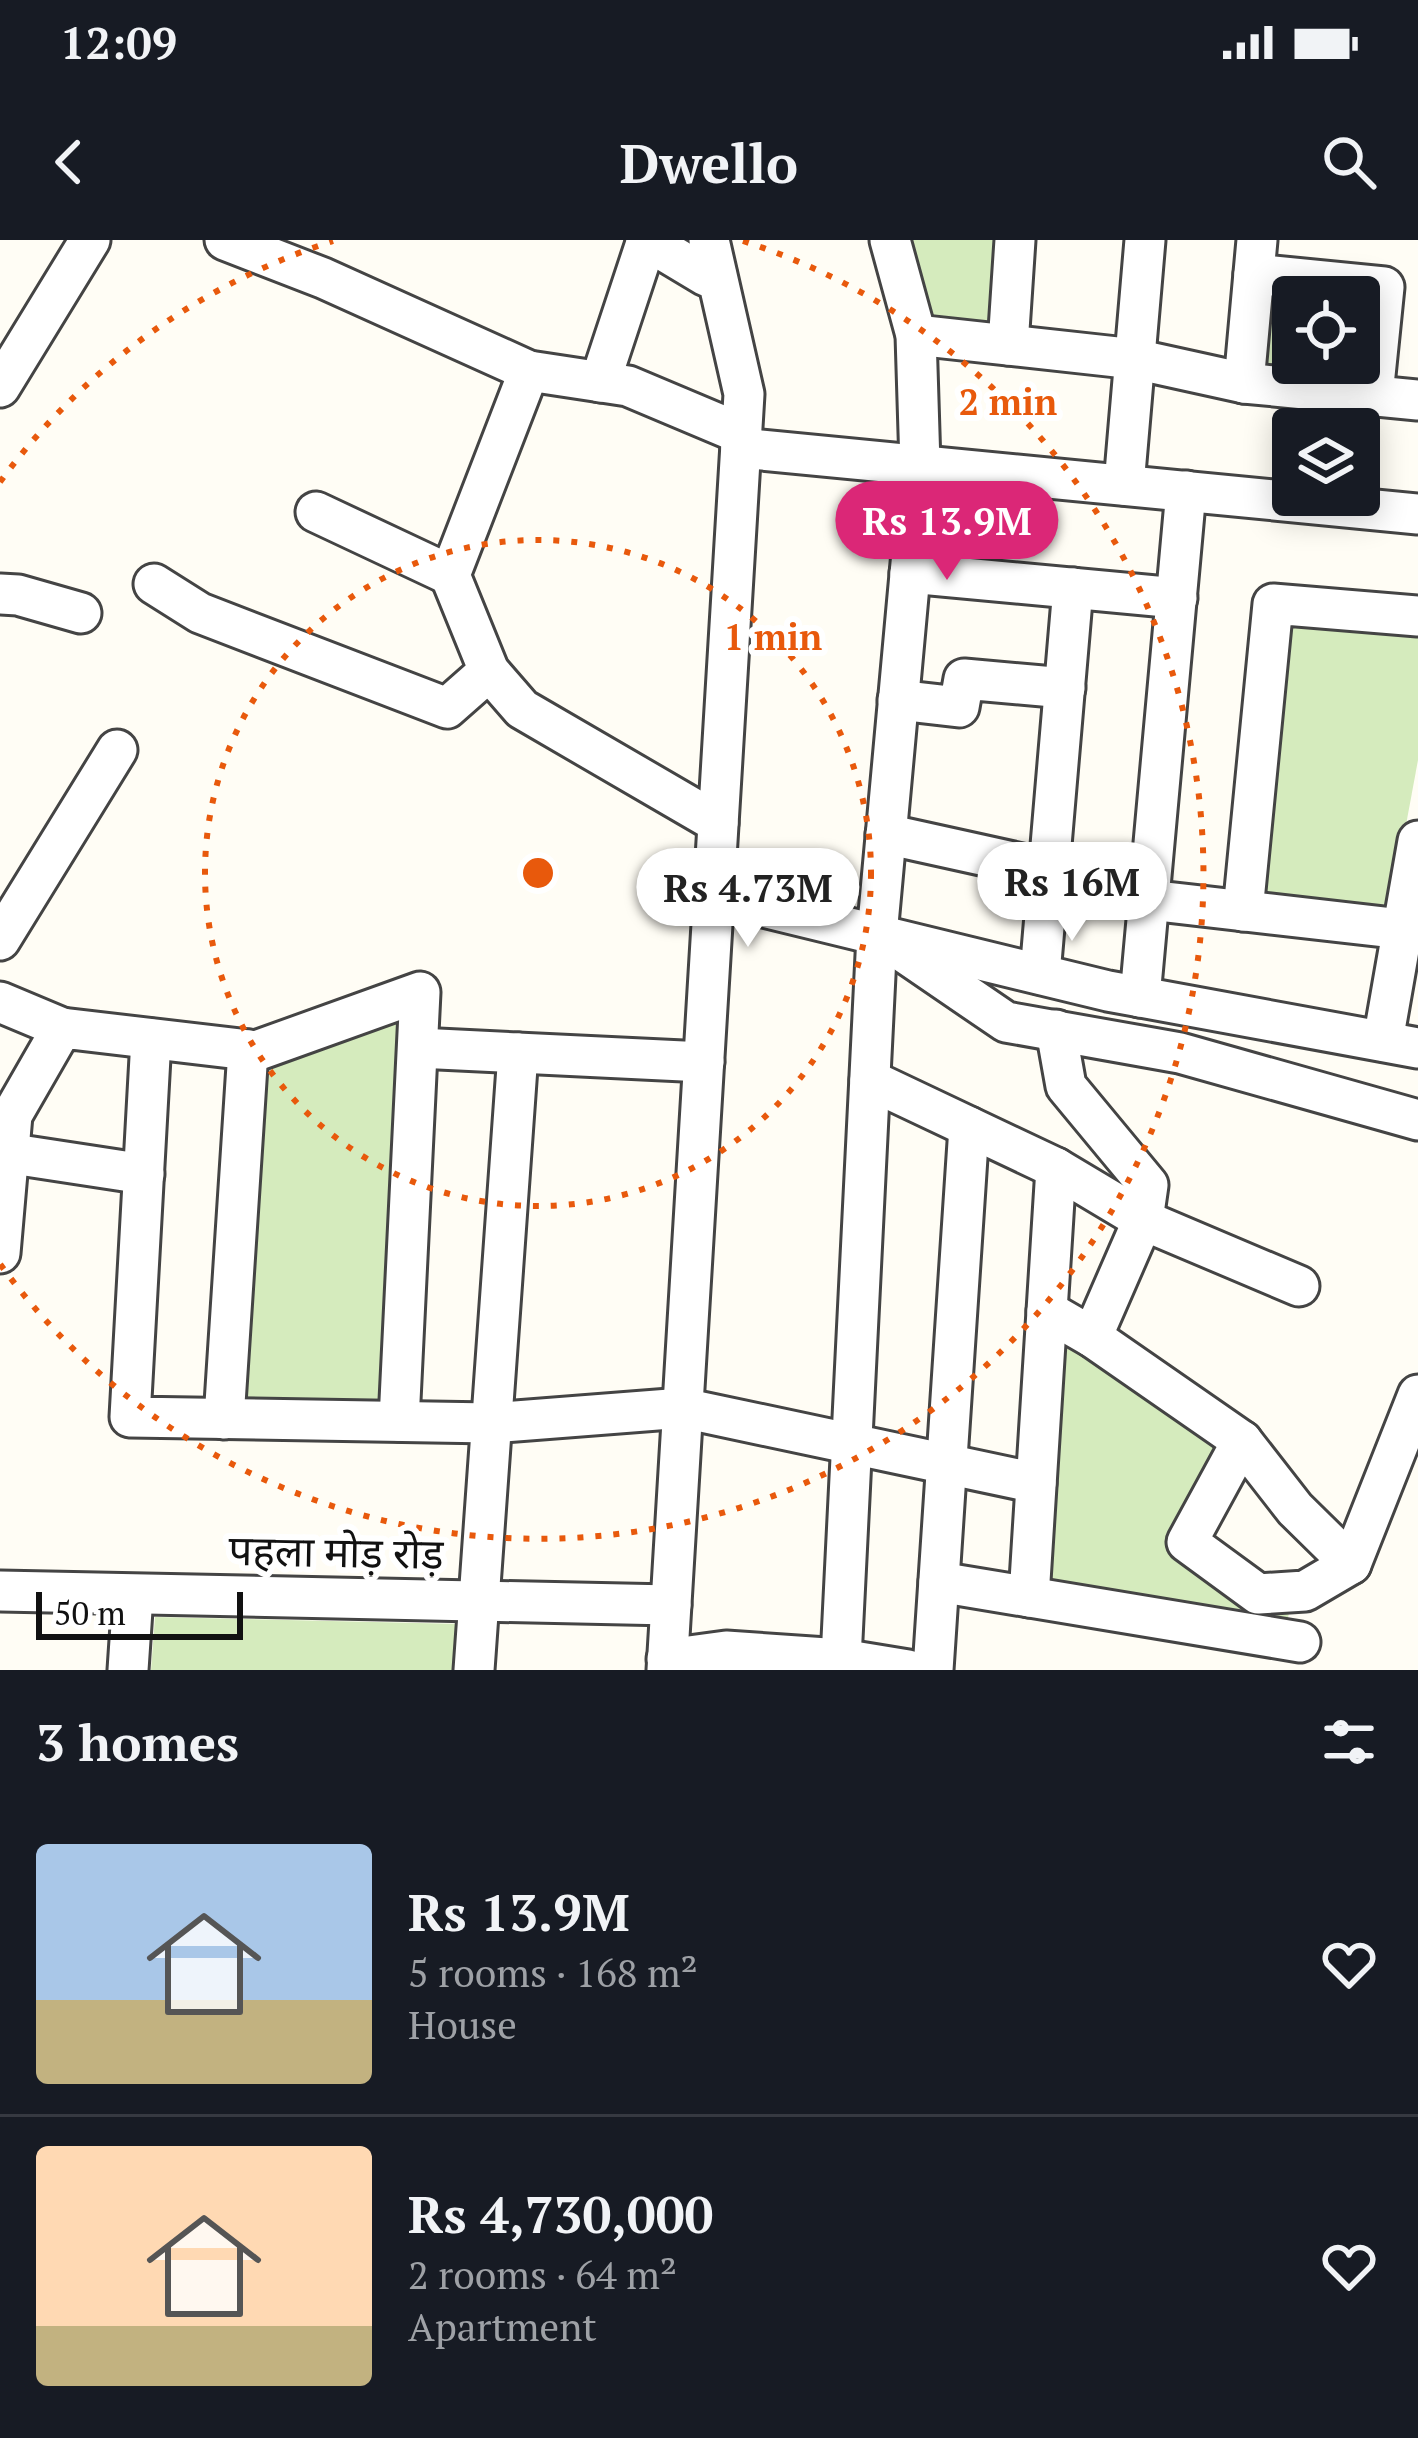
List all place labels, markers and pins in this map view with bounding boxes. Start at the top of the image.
pin: Rs 13.9M [823,481,1071,583]
pin: Rs 16M [974,842,1170,944]
pin: Rs 4.73M [624,848,872,950]
centre of rings [517,852,559,894]

